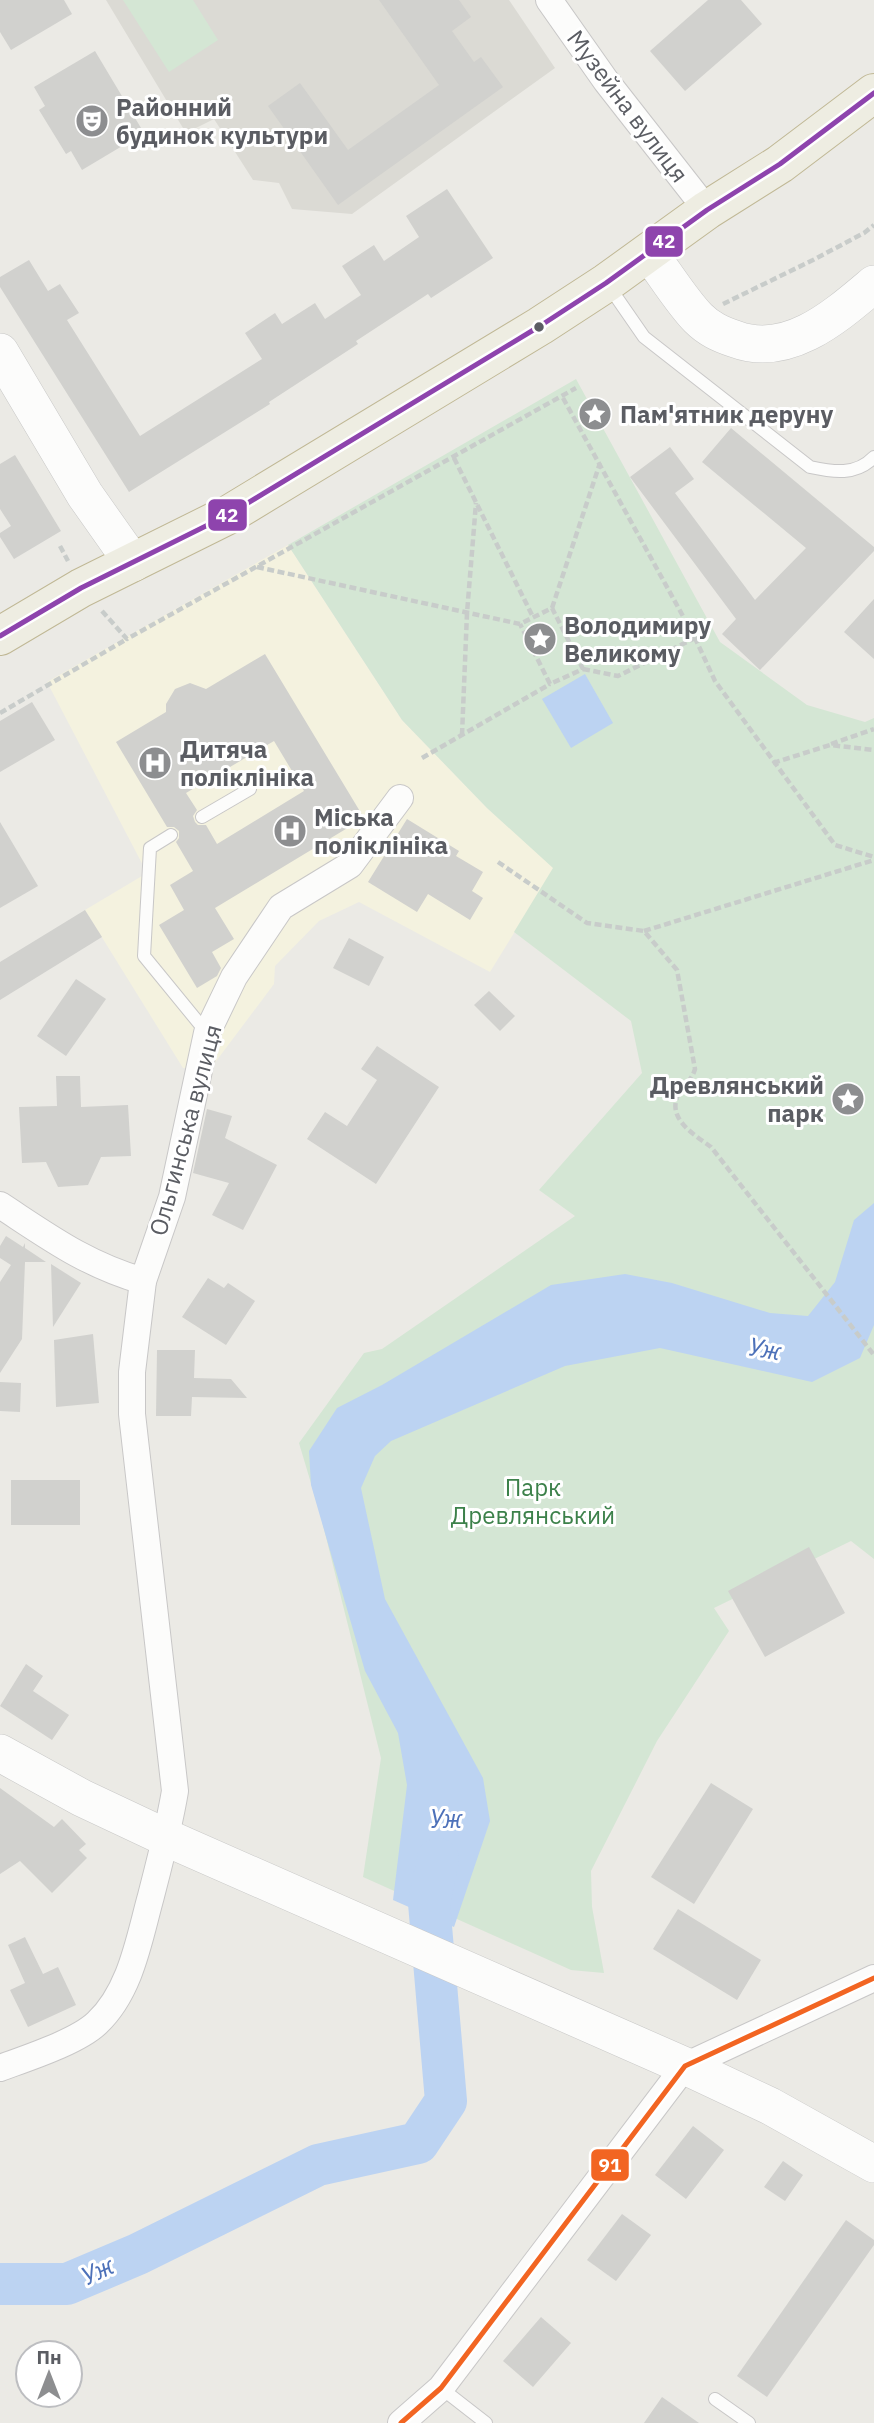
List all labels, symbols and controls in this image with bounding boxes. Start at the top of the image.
street label: Музейна вулиця [560,23,696,189]
place label: Районний будинок культури [116,91,328,151]
theatre icon: Районний будинок культури [73,102,111,140]
line badge: 42 [644,225,684,258]
text: 42 [653,229,675,253]
unlabelled marker [532,320,546,334]
place icon: Пам'ятник деруну [576,395,614,433]
place label: Пам'ятник деруну [620,398,833,430]
line badge: 42 [207,498,248,532]
text: 42 [216,503,238,527]
place label: Володимиру Великому [564,609,711,669]
place icon: Володимиру Великому [521,620,559,658]
place label: Дитяча поліклініка [180,733,314,793]
hospital icon: Дитяча поліклініка [136,744,174,782]
place label: Міська поліклініка [314,801,448,861]
hospital icon: Міська поліклініка [271,812,309,850]
street label: Ольгинська вулиця [141,1021,229,1239]
place label: Древлянський парк [650,1069,824,1129]
place icon: Древлянський парк [829,1080,867,1118]
water label: Уж [746,1328,785,1368]
park label: Парк Древлянський [451,1471,615,1531]
water label: Уж [429,1801,463,1835]
line badge: 91 [590,2148,630,2182]
text: 91 [599,2153,622,2177]
water label: Уж [75,2247,120,2292]
north arrow [14,2339,84,2409]
text: Пн [36,2345,62,2369]

